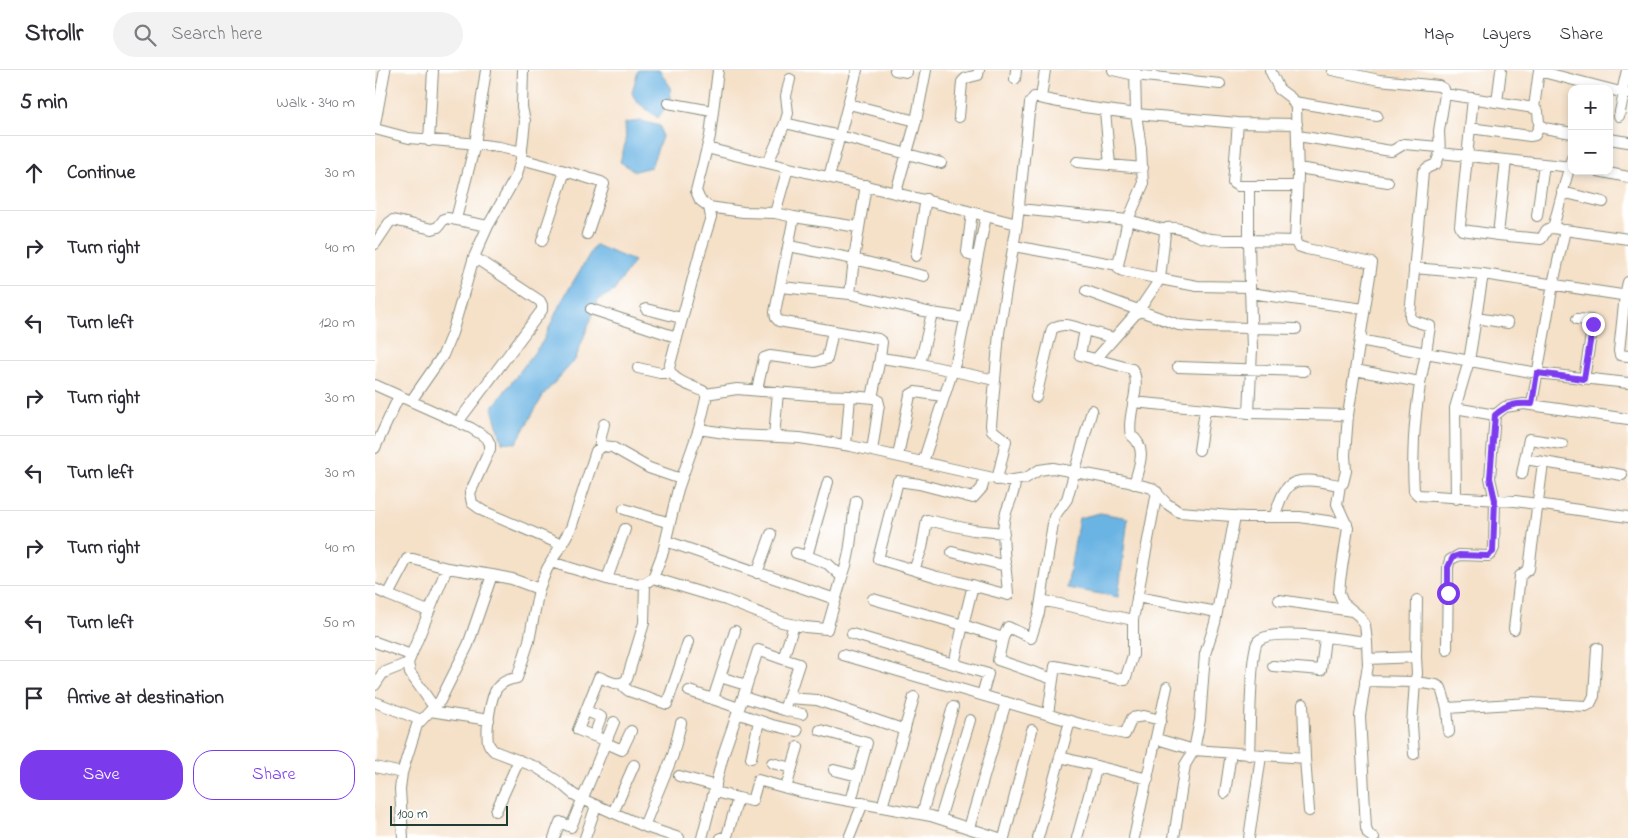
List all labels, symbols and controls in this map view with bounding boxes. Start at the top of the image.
search box [113,12,463,57]
text: Strollr [25,17,83,52]
icon: search [131,21,159,49]
text: Search here [171,21,262,48]
text: Map [1424,22,1454,48]
text: Layers [1482,22,1532,48]
text: Share [1560,22,1603,48]
map controls [1568,85,1613,175]
button: + [1568,85,1613,130]
text: 5 min [20,88,68,118]
text: Walk · 340 m [276,91,355,115]
button: − [1568,130,1613,175]
icon: ahead [20,159,48,187]
text: Continue [67,160,135,187]
text: 30 m [325,161,355,185]
icon: right [20,234,48,262]
text: Turn right [67,235,140,262]
text: 40 m [325,236,355,260]
icon: left [20,309,48,337]
text: Turn left [67,310,134,337]
text: 120 m [319,311,355,335]
route end [1582,313,1605,336]
icon: right [20,384,48,412]
text: Turn right [67,385,140,412]
text: 30 m [325,386,355,410]
icon: left [20,459,48,487]
text: Turn left [67,460,134,487]
text: 30 m [325,461,355,485]
icon: right [20,534,48,562]
text: Turn right [67,535,140,562]
text: 40 m [325,536,355,560]
route start [1437,582,1460,605]
icon: left [20,609,48,637]
text: Turn left [67,610,134,637]
text: 50 m [323,611,355,635]
icon: arrive [20,684,48,712]
text: Arrive at destination [67,685,224,712]
button: Save [20,750,183,800]
button: Share [193,750,355,800]
scale bar [390,803,507,826]
text: 100 m [397,804,428,825]

